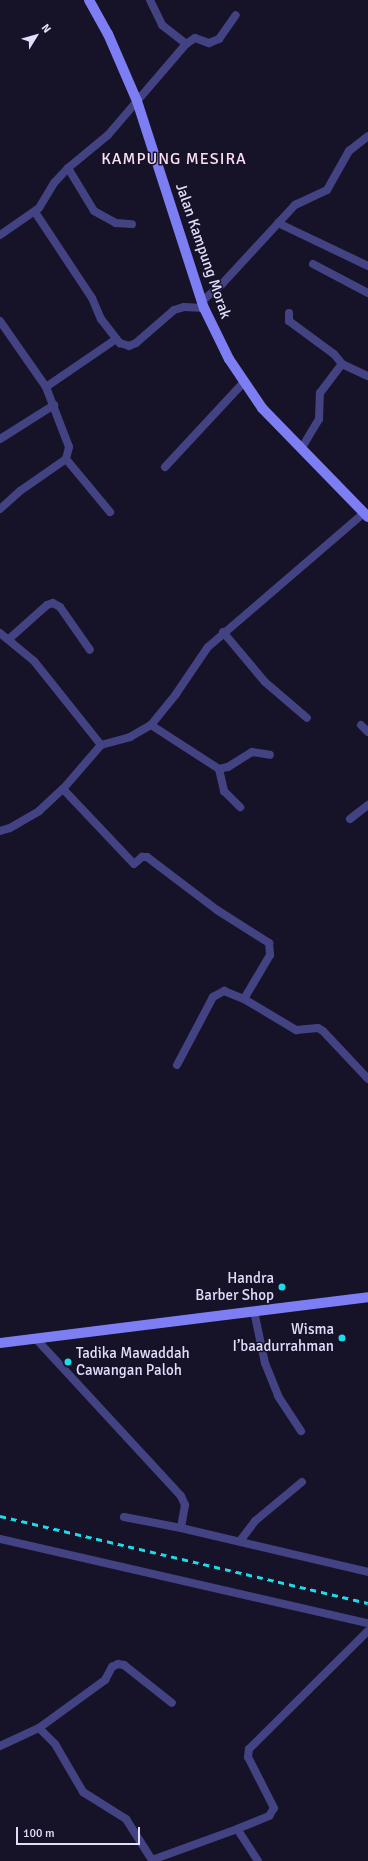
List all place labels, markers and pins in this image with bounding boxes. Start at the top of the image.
place label: Handra Barber Shop [195,1269,274,1304]
marker: Handra Barber Shop [277,1282,287,1292]
place label: Wisma I’baadurrahman [233,1320,334,1355]
marker: Wisma I’baadurrahman [337,1333,347,1343]
place label: Tadika Mawaddah Cawangan Paloh [76,1344,190,1379]
marker: Tadika Mawaddah Cawangan Paloh [63,1357,73,1367]

